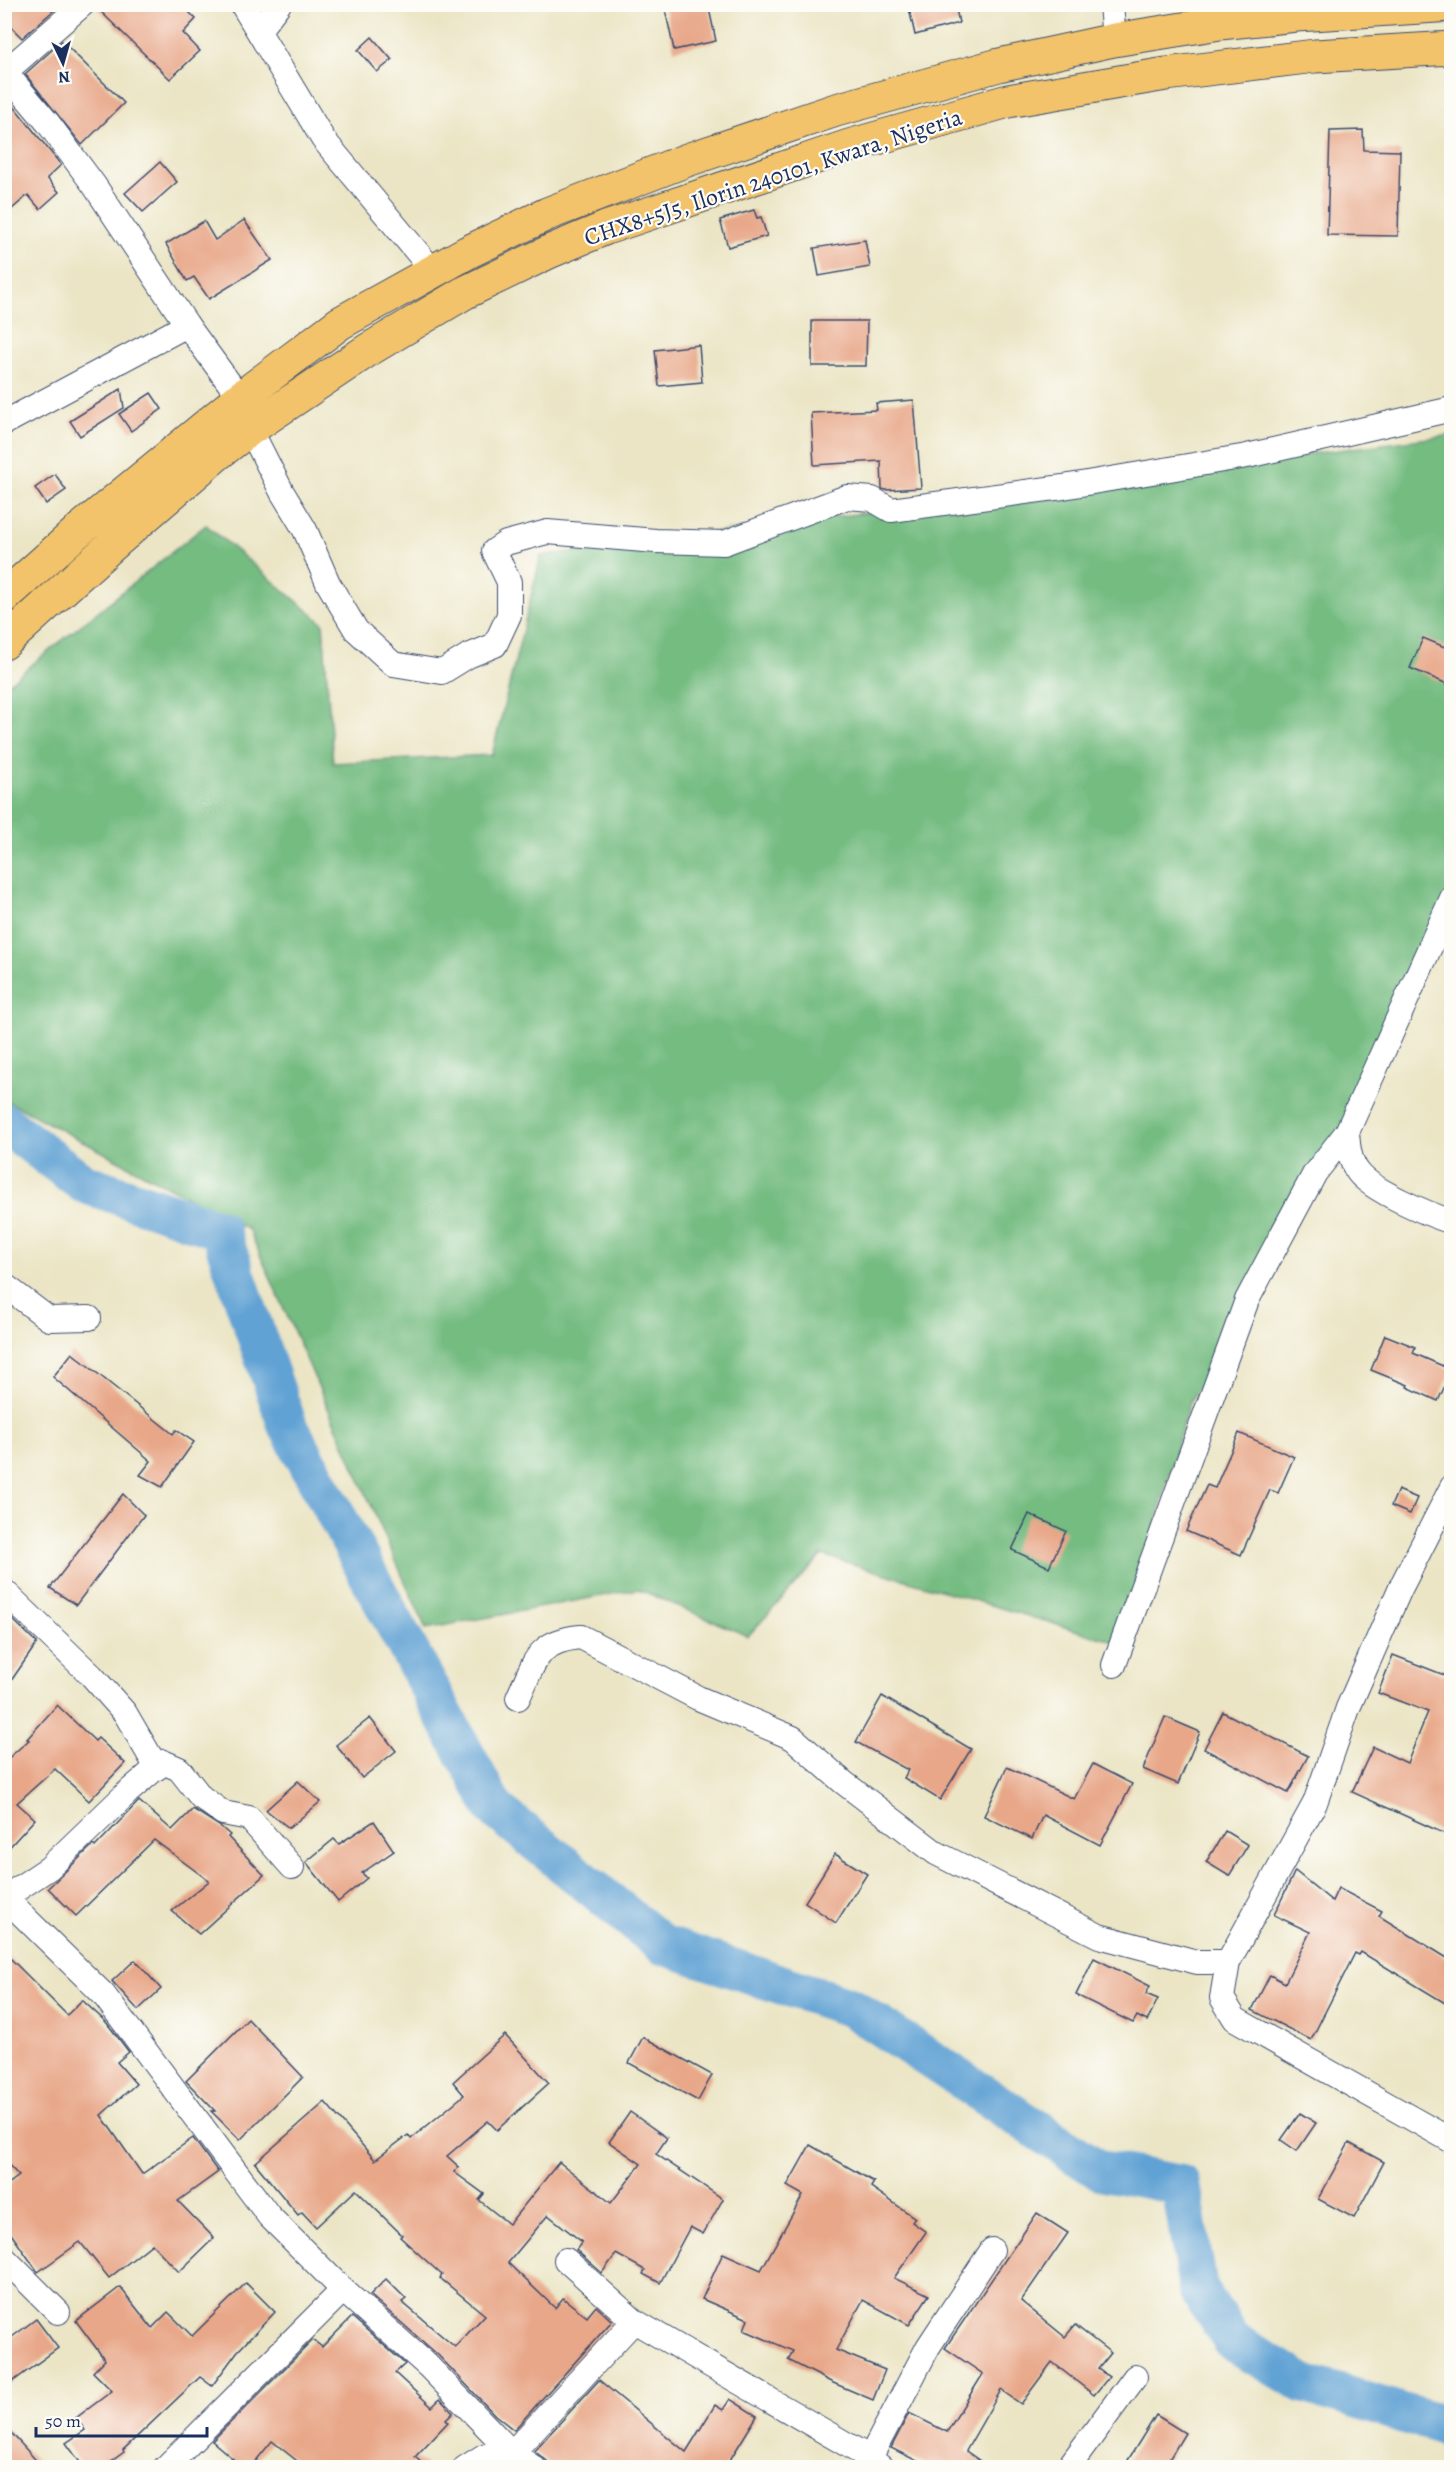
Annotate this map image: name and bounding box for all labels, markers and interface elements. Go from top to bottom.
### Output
north arrow [33,33,93,93]
text: N [57,65,71,88]
street label: CHX8+5J5, Ilorin 240101, Kwara, Nigeria [580,100,967,253]
scale bar [36,2400,207,2438]
text: 50 m [45,2409,81,2433]

